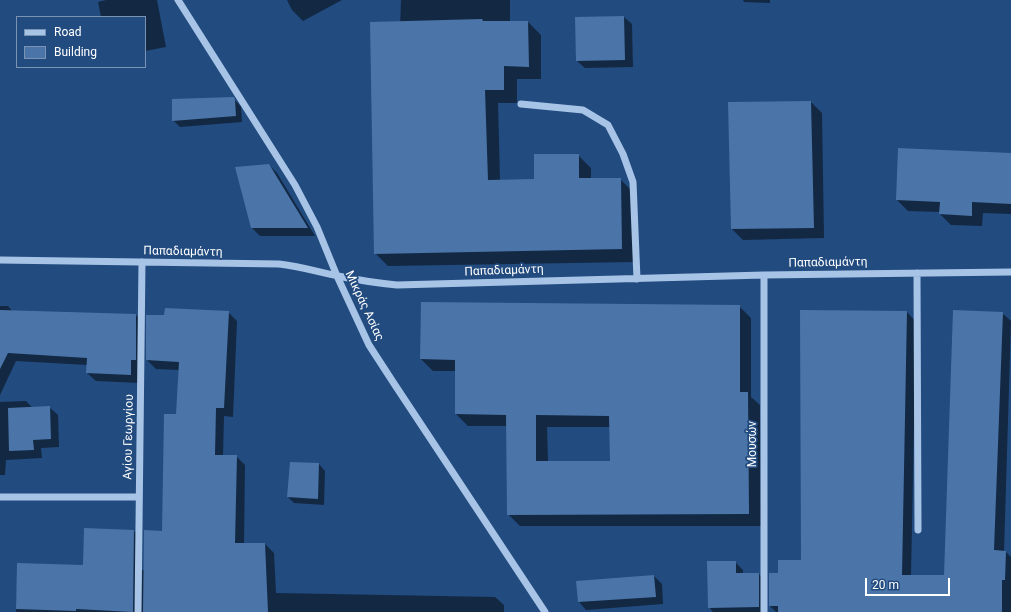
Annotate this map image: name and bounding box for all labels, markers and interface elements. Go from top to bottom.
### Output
legend [16,16,146,68]
text: Road [54,25,82,39]
text: Building [54,45,97,59]
street label: Παπαδιαμάντη [143,244,223,260]
street label: Παπαδιαμάντη [788,255,868,271]
street label: Παπαδιαμάντη [464,262,544,280]
street label: Μικράς Ασίας [341,269,387,343]
street label: Αγίου Γεωργίου [121,394,137,480]
street label: Μουσών [746,421,760,467]
scale bar [867,570,952,596]
text: 20 m [872,578,899,592]

